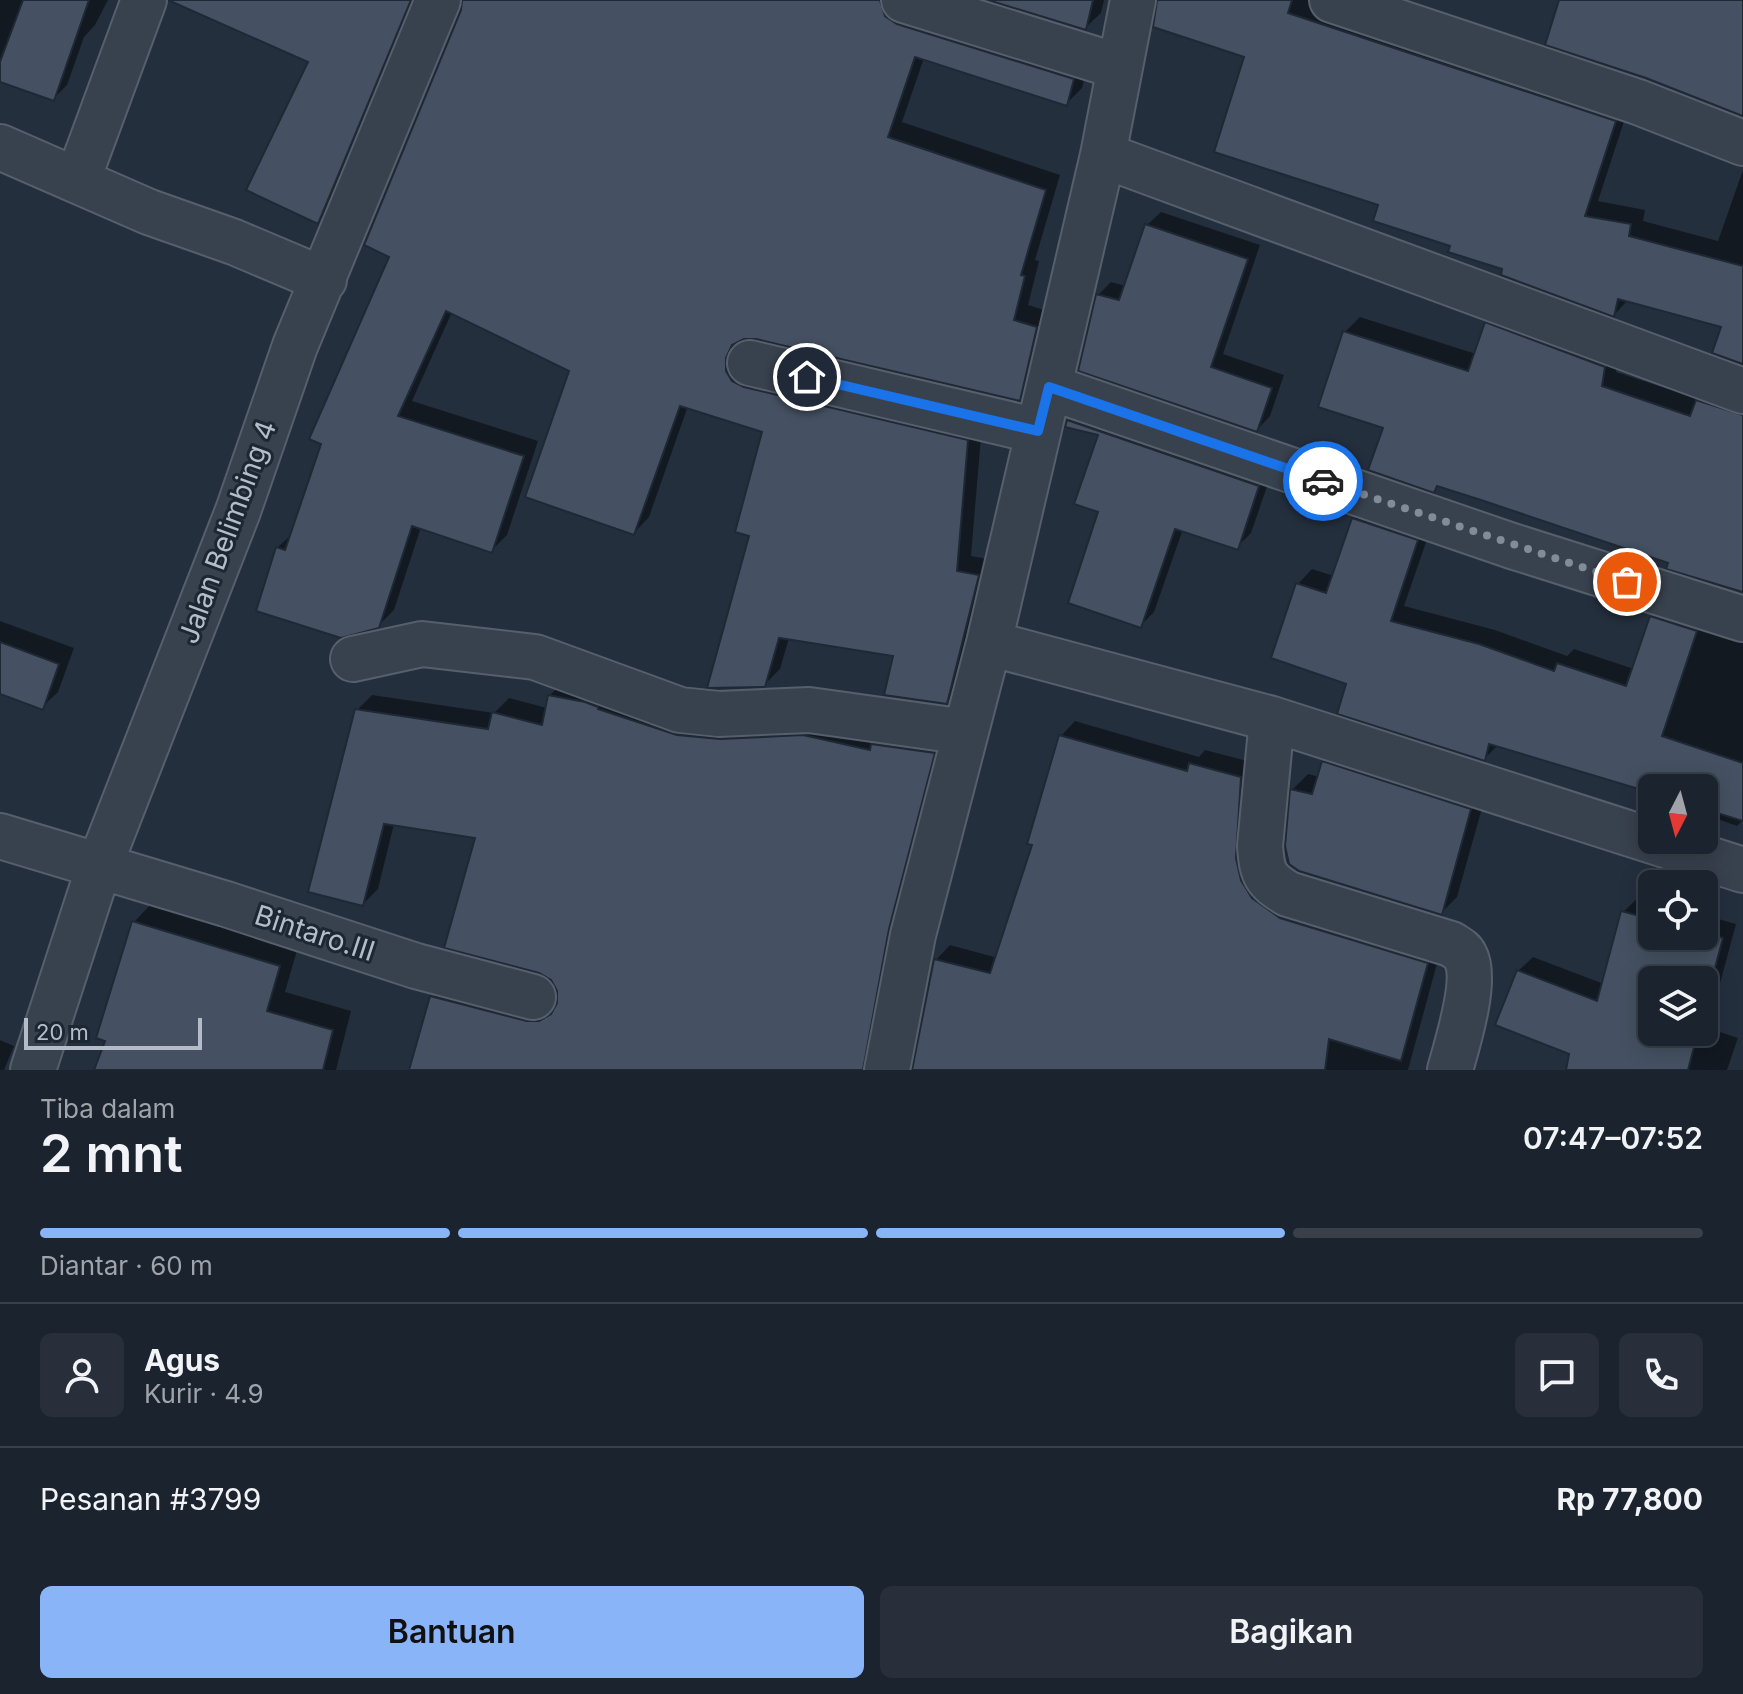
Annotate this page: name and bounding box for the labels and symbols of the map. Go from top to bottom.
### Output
pin [773,343,841,411]
street label: Jalan Belimbing 4 [171,416,283,648]
courier [1283,441,1363,521]
pin [1593,548,1661,616]
north arrow [1638,774,1718,854]
street label: Bintaro.III [251,898,379,968]
scale bar [24,1014,202,1050]

